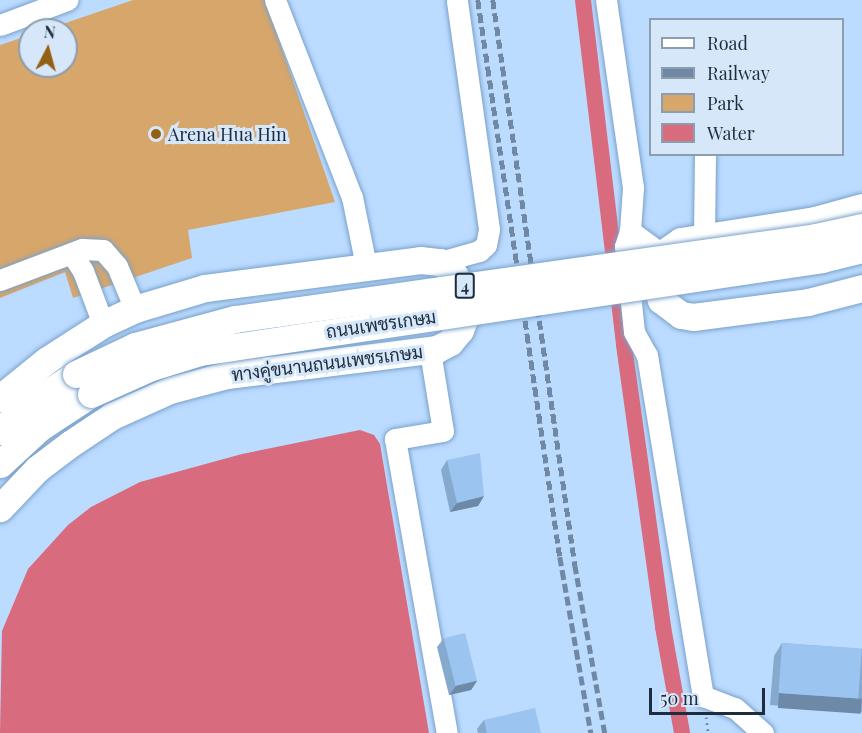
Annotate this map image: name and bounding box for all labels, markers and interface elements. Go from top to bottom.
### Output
north arrow [18,18,78,78]
legend [649,18,844,156]
text: N [43,21,57,43]
text: Road [707,31,748,55]
text: Railway [707,61,770,85]
text: Park [707,91,744,115]
text: Water [707,121,755,145]
place label: Arena Hua Hin [168,123,287,145]
marker: Arena Hua Hin [149,127,163,141]
road number: 4 [454,273,476,299]
street label: ถนนเพชรเกษม [325,306,437,342]
street label: ทางคู่ขนานถนนเพชรเกษม [230,341,424,385]
scale bar [652,676,768,714]
text: 50 m [660,686,699,710]

